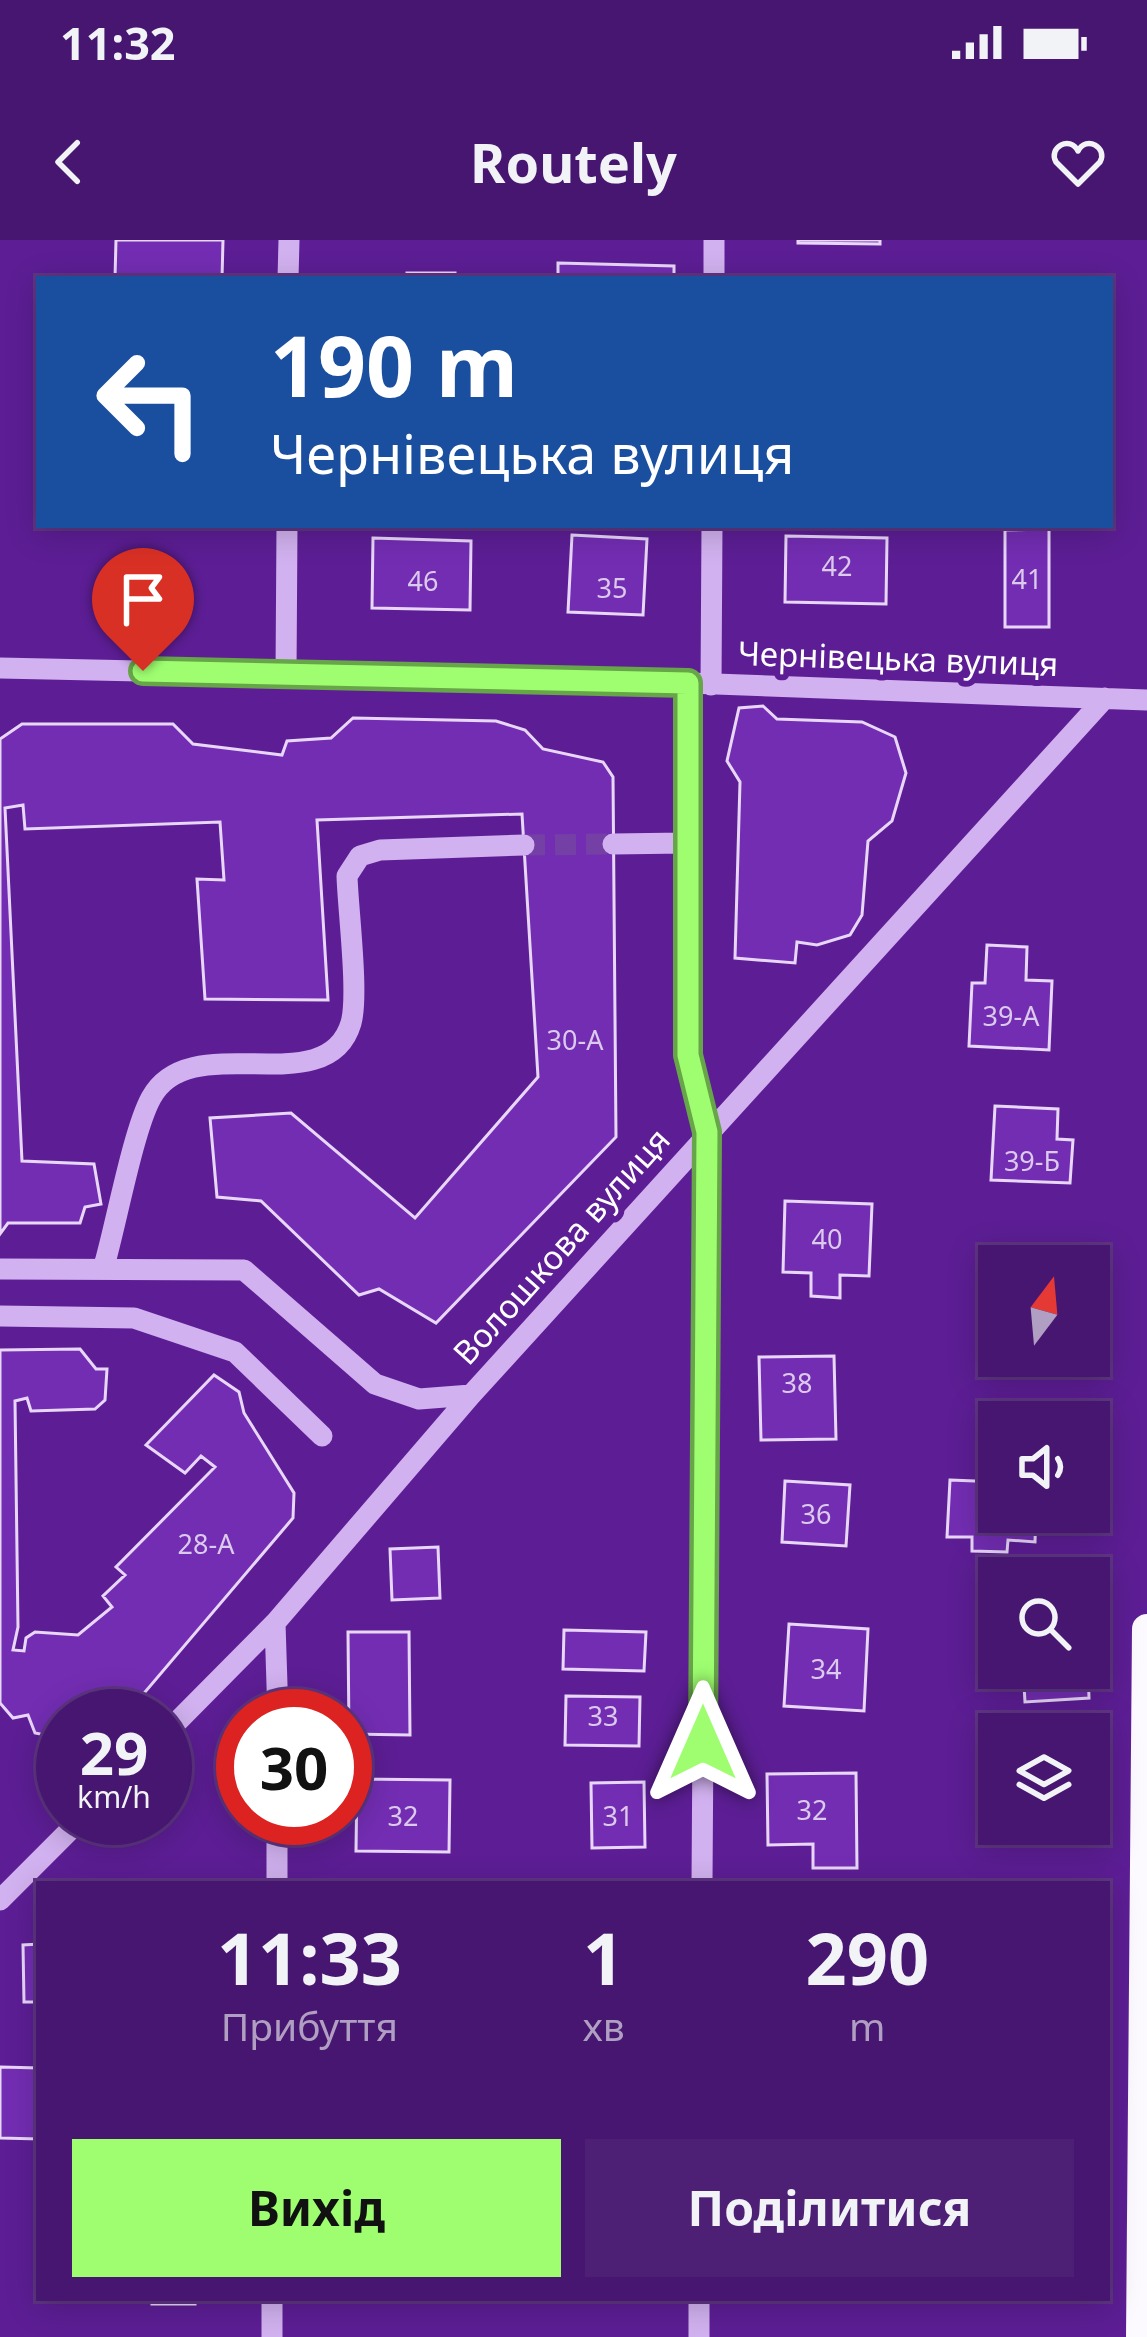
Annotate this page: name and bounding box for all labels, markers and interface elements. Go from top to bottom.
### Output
text: 11:32 [60,12,176,73]
text: Routely [470,125,677,199]
icon: back [36,129,102,195]
icon: heart [1045,129,1111,195]
text: 190 m [270,307,518,422]
icon: left [72,324,228,480]
text: Чернівецька вулиця [270,416,795,490]
house number: 42 [822,547,852,584]
pin [92,548,194,671]
house number: 41 [1012,560,1042,597]
house number: 46 [408,562,438,599]
icon: arrive [110,566,176,632]
house number: 35 [597,569,627,606]
street label: Чернівецька вулиця [737,630,1059,686]
house number: 39-А [983,997,1040,1034]
house number: 30-А [547,1021,604,1058]
street label: Волошкова вулиця [443,1118,679,1374]
house number: 39-Б [1004,1142,1060,1179]
house number: 40 [812,1220,842,1257]
north arrow [978,1245,1110,1377]
map controls [978,1245,1110,1845]
house number: 38 [782,1364,812,1401]
button: sound [978,1401,1110,1533]
house number: 36 [801,1495,831,1532]
house number: 28-А [178,1525,235,1562]
button: search [978,1557,1110,1689]
house number: 34 [811,1650,841,1687]
position arrow [640,1680,766,1806]
speed limit sign: 30 [216,1689,372,1845]
house number: 33 [588,1697,618,1734]
text: 29 [80,1711,148,1793]
button: layers [978,1713,1110,1845]
text: km/h [77,1776,151,1817]
house number: 32 [797,1791,827,1828]
house number: 32 [388,1797,418,1834]
house number: 31 [603,1797,633,1834]
text: 11:33 [217,1908,402,2006]
text: 1 [583,1908,624,2006]
text: 290 [806,1908,929,2006]
text: Прибуття [221,1999,398,2052]
text: хв [583,1999,625,2052]
text: m [849,1999,886,2052]
button: Вихід [72,2139,561,2277]
button: Поділитися [585,2139,1074,2277]

